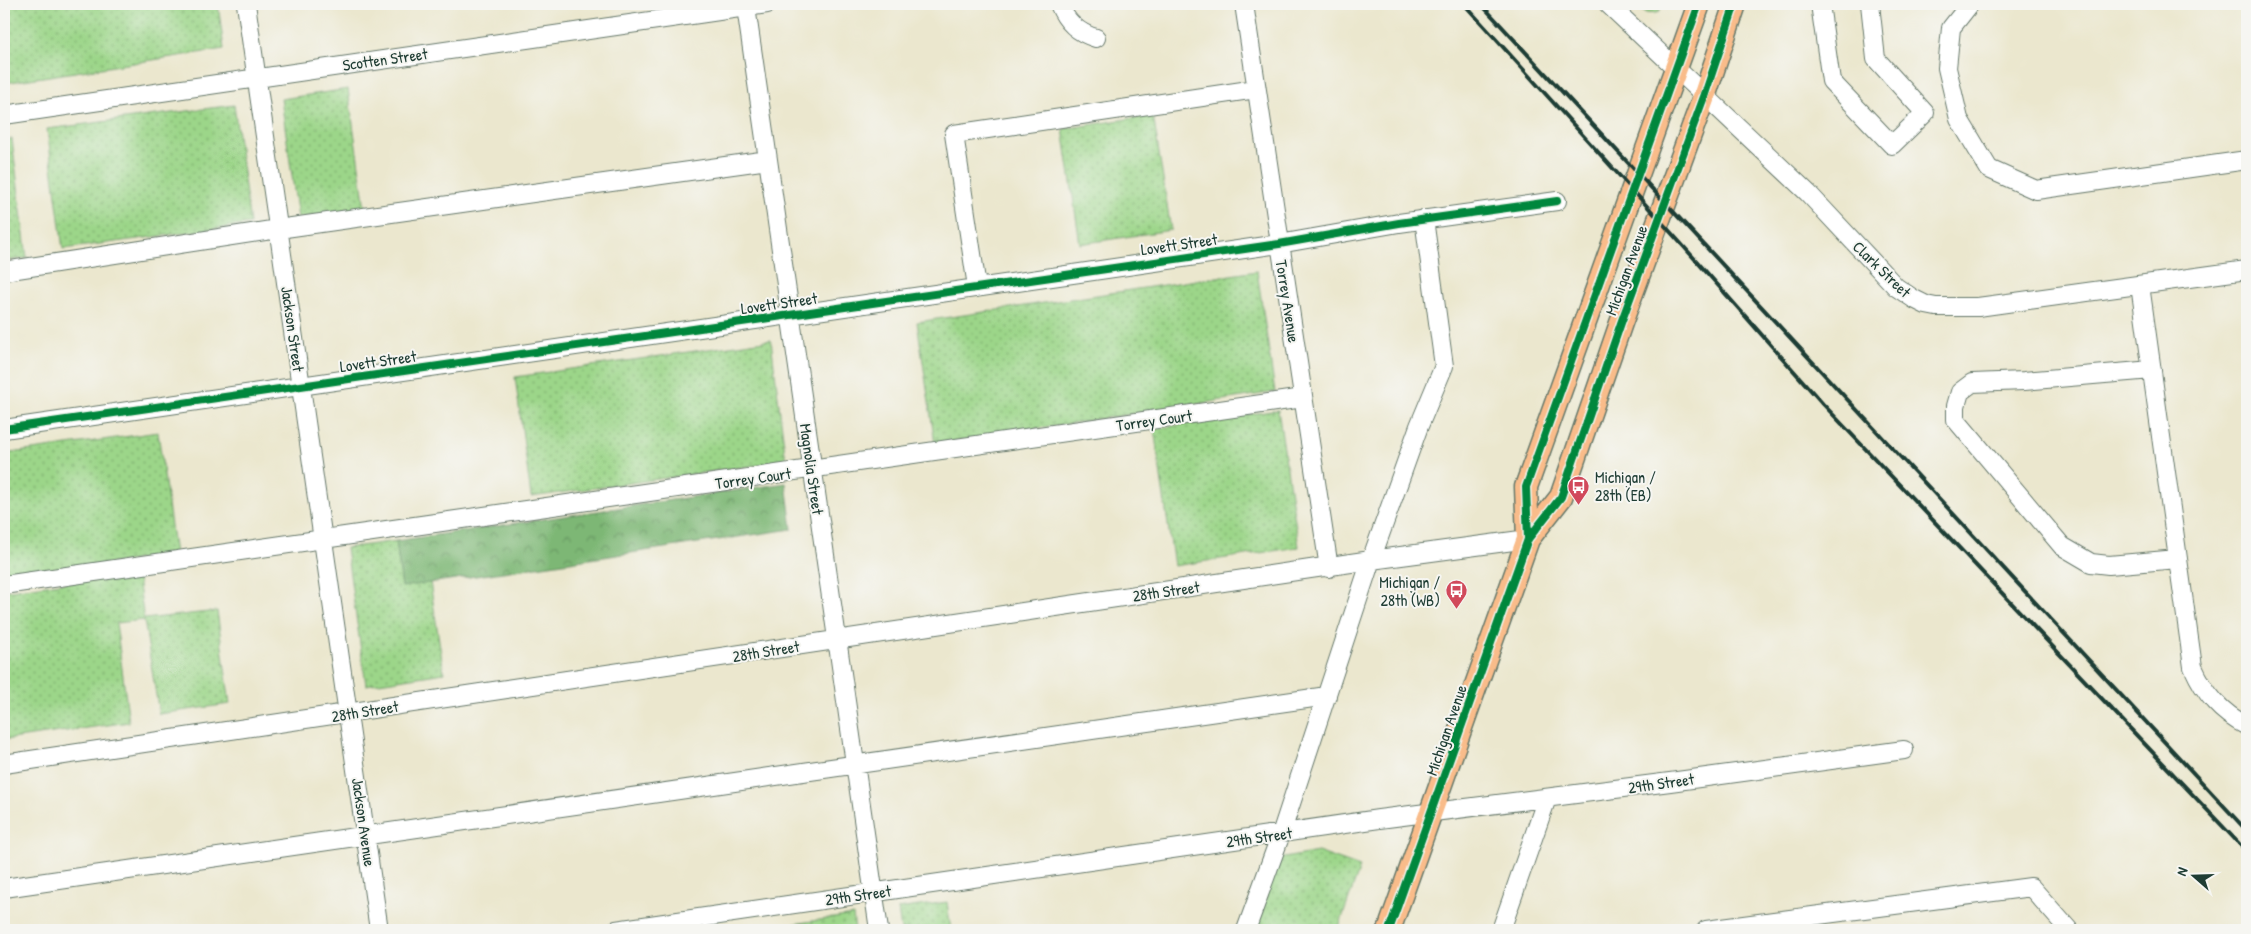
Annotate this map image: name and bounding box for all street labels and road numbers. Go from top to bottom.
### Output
street label: Scotten Street [341,42,429,76]
street label: Michigan Avenue [1600,221,1653,318]
street label: Lovett Street [1139,228,1219,260]
street label: Clark Street [1848,236,1916,303]
street label: Torrey Avenue [1271,258,1306,345]
street label: Jackson Street [276,285,310,374]
street label: Lovett Street [739,287,819,319]
street label: Lovett Street [338,345,418,377]
street label: Torrey Court [1115,404,1194,436]
street label: Magnolia Street [795,422,829,516]
street label: Torrey Court [714,462,793,494]
street label: 28th Street [1131,575,1201,607]
street label: 28th Street [731,635,802,667]
street label: Michigan Avenue [1420,681,1472,778]
street label: 28th Street [330,695,401,727]
street label: 29th Street [1627,767,1696,799]
street label: Jackson Avenue [347,776,381,868]
street label: 29th Street [1225,821,1294,853]
street label: 29th Street [824,879,893,911]

